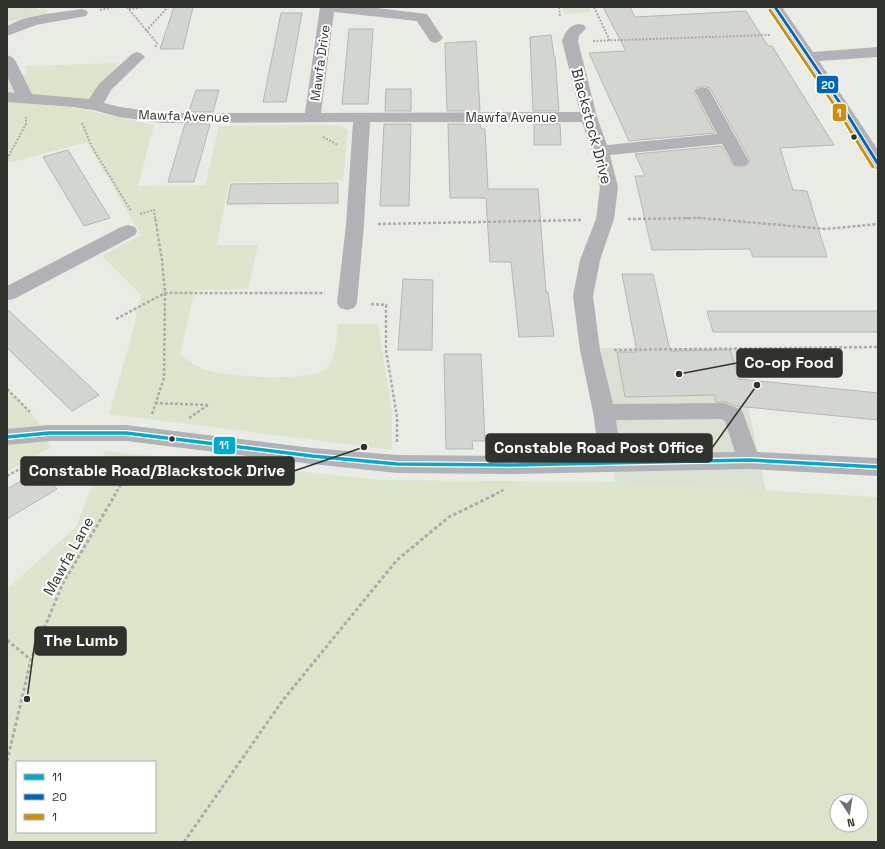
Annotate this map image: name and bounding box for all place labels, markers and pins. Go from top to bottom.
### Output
unlabelled marker [849,132,859,142]
callout: Co-op Food [737,349,842,377]
unlabelled marker [167,434,177,444]
callout: Constable Road Post Office [486,434,712,462]
callout: Constable Road/Blackstock Drive [21,457,294,485]
callout: The Lumb [35,627,126,655]

